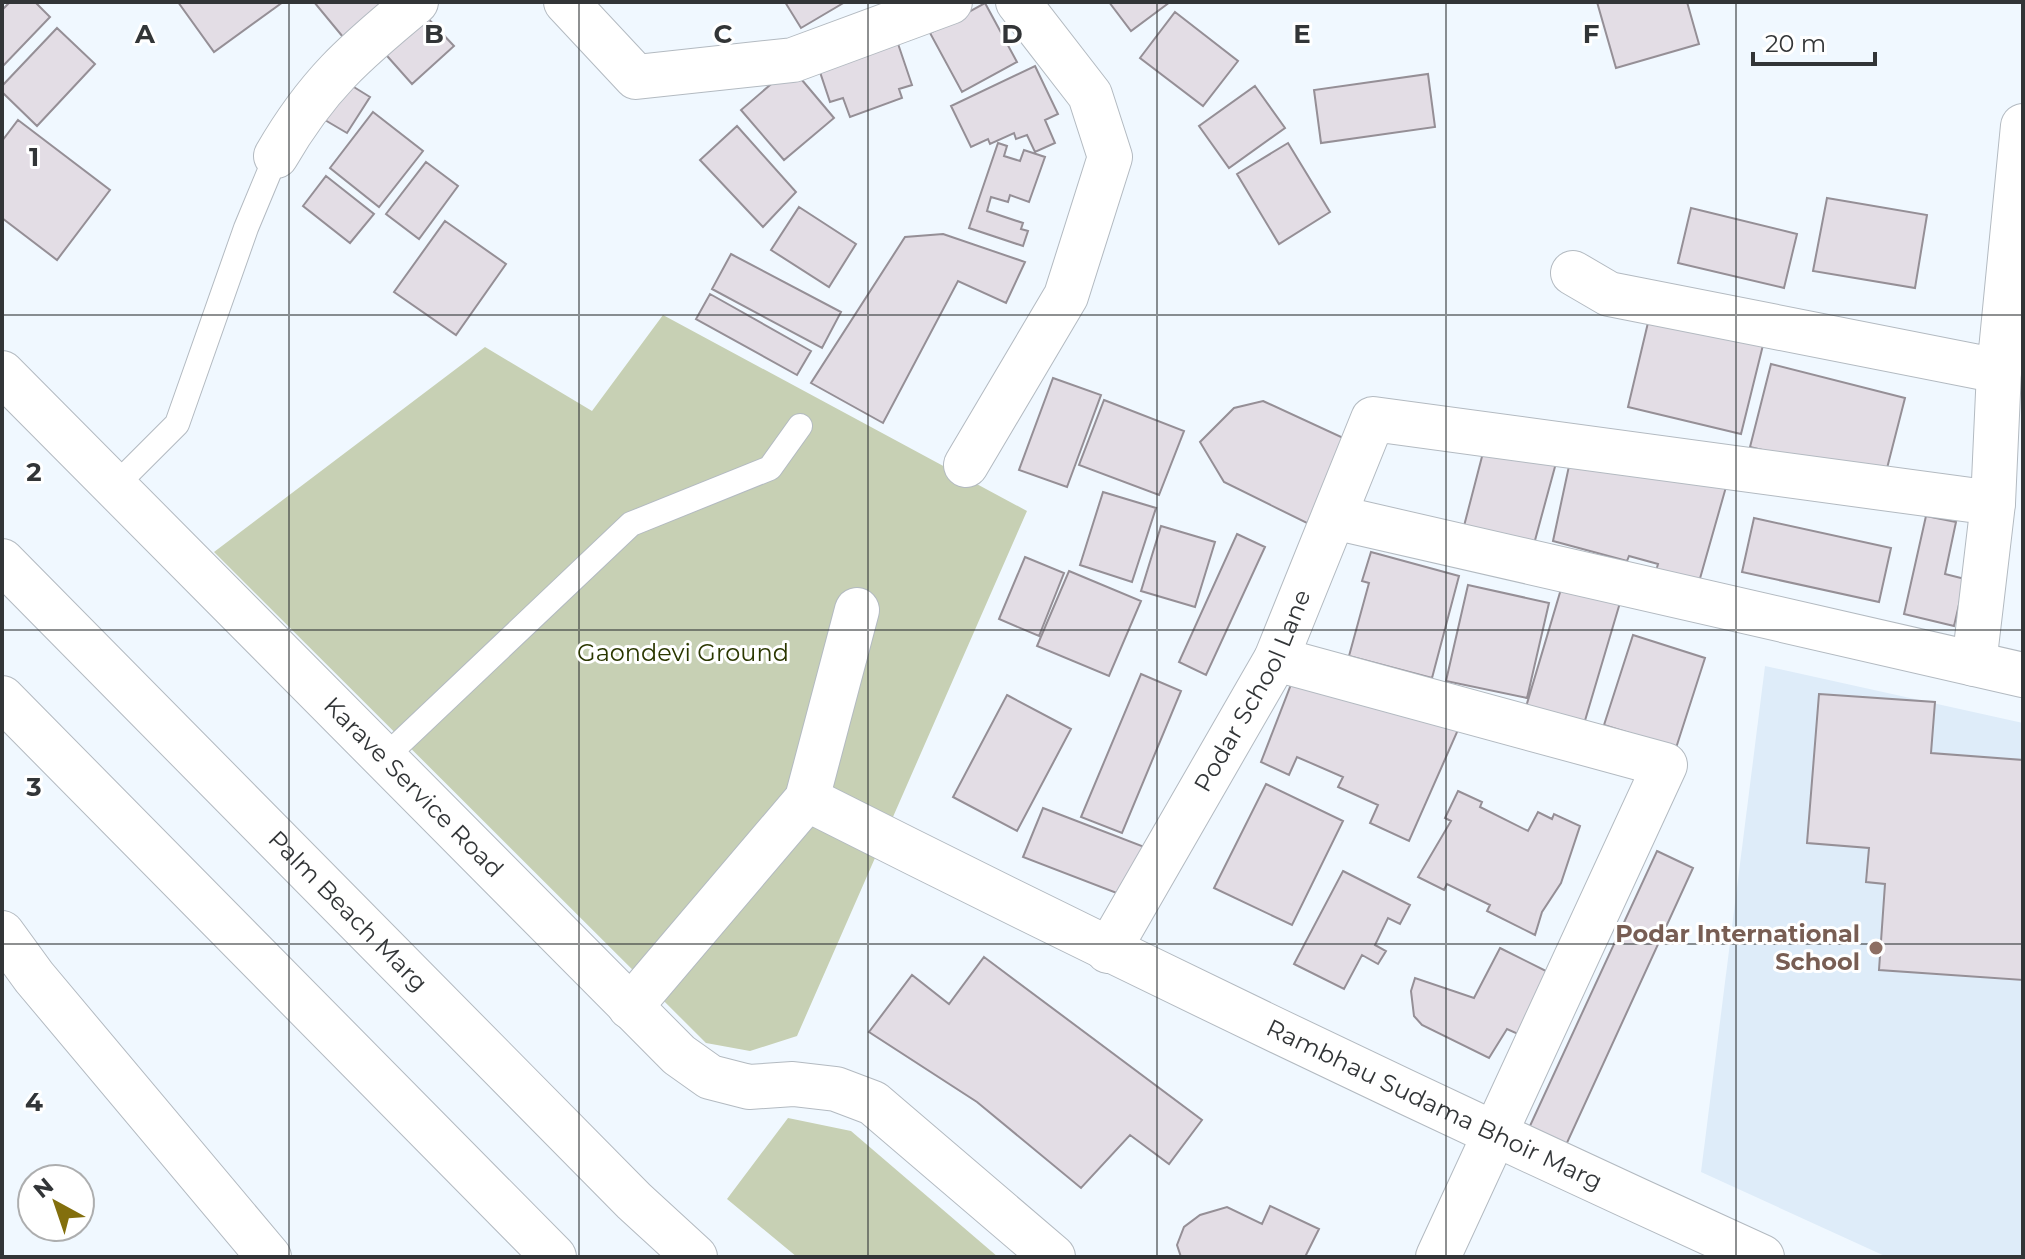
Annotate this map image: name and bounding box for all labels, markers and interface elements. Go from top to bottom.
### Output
scale bar [1753,16,1875,66]
text: A [134,18,156,50]
text: B [424,18,444,50]
text: C [714,18,733,50]
text: D [1001,18,1023,50]
text: E [1293,18,1311,50]
text: F [1583,18,1599,50]
text: 20 m [1765,29,1826,58]
text: 1 [29,141,39,173]
text: 2 [26,456,42,488]
street label: Podar School Lane [1188,585,1316,797]
park label: Gaondevi Ground [577,638,789,667]
street label: Karave Service Road [318,691,510,883]
text: 3 [25,771,42,803]
street label: Palm Beach Marg [262,824,434,997]
place label: Podar International School [1615,919,1860,976]
marker: Podar International School [1867,939,1885,957]
street label: Rambhau Sudama Bhoir Marg [1262,1013,1607,1196]
text: 4 [25,1086,43,1118]
north arrow [16,1163,96,1243]
text: N [28,1172,59,1204]

